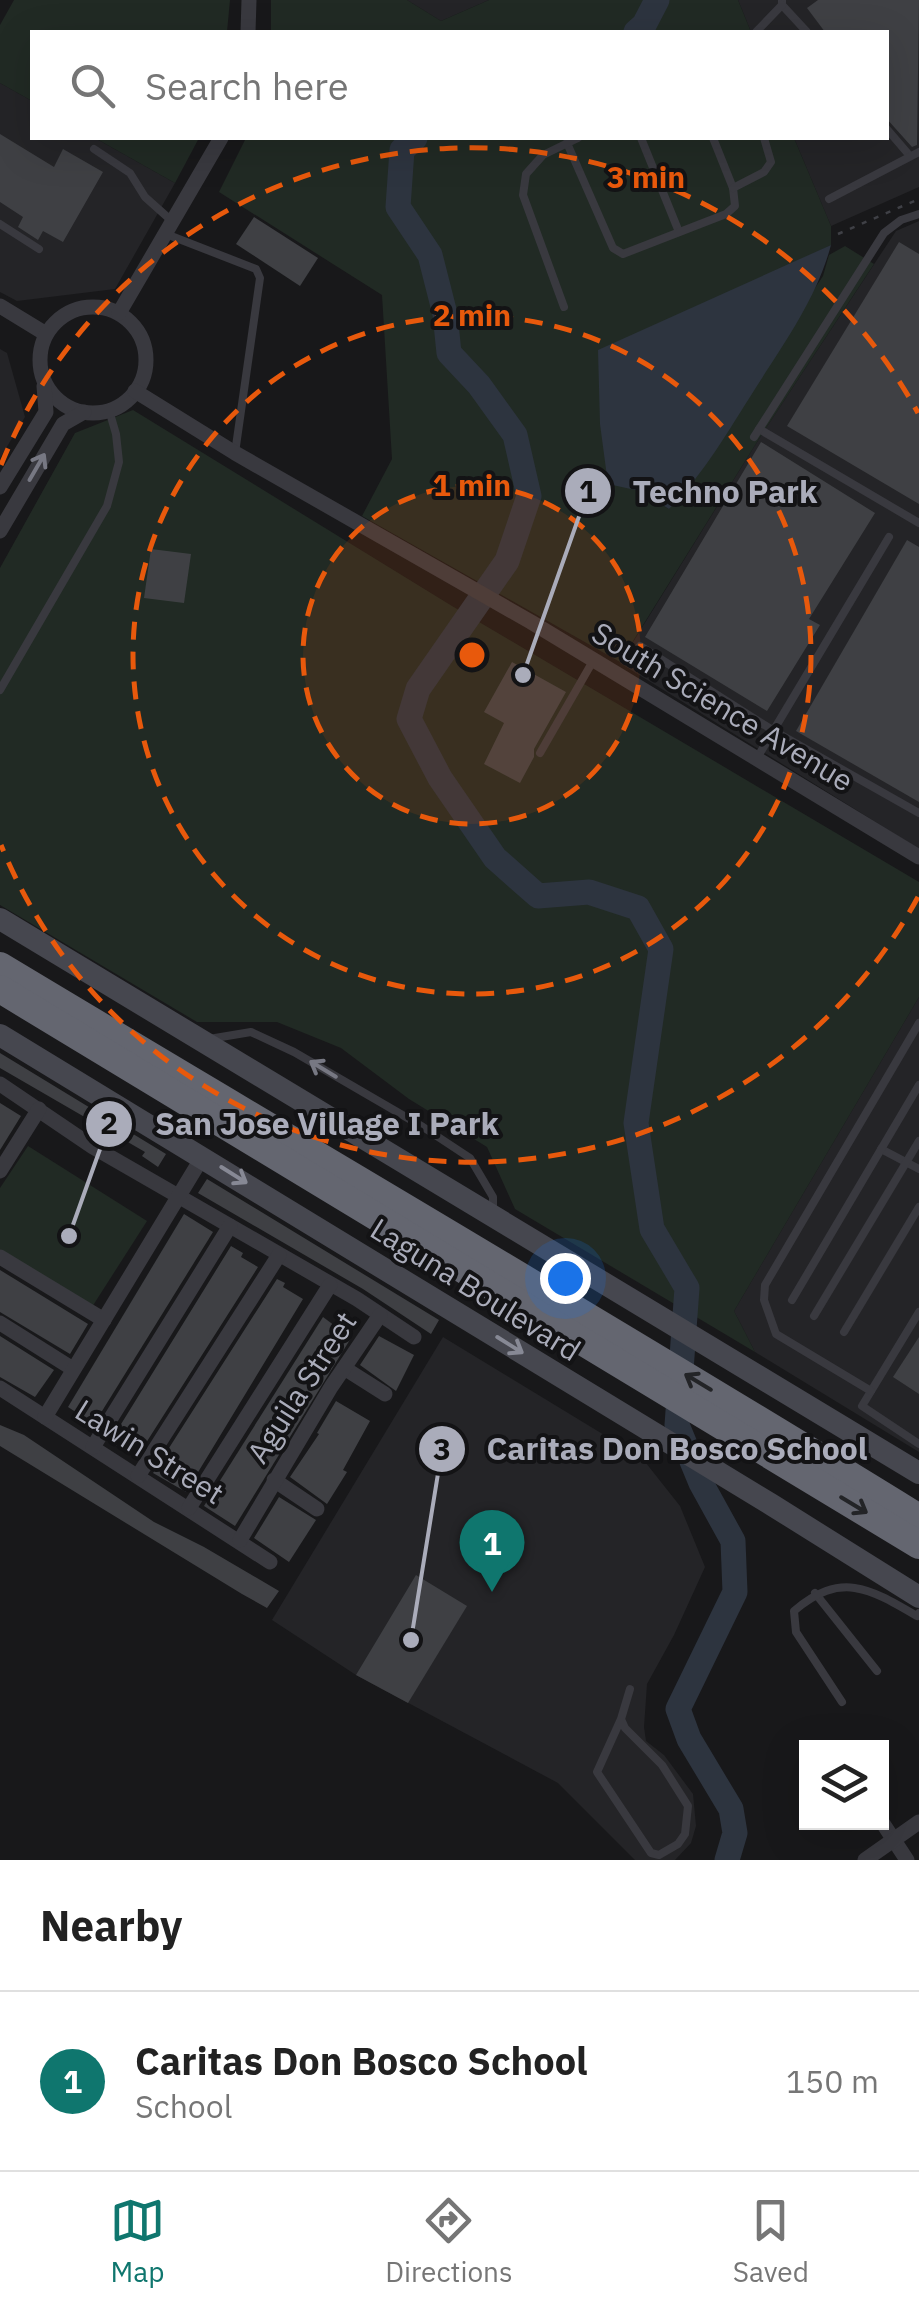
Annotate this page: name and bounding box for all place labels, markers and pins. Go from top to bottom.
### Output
callout: Techno Park [563,460,838,522]
centre of rings [454,637,490,673]
callout: San Jose Village I Park [84,1093,519,1155]
callout: Caritas Don Bosco School [417,1418,888,1480]
pin: 1 [460,1510,524,1592]

